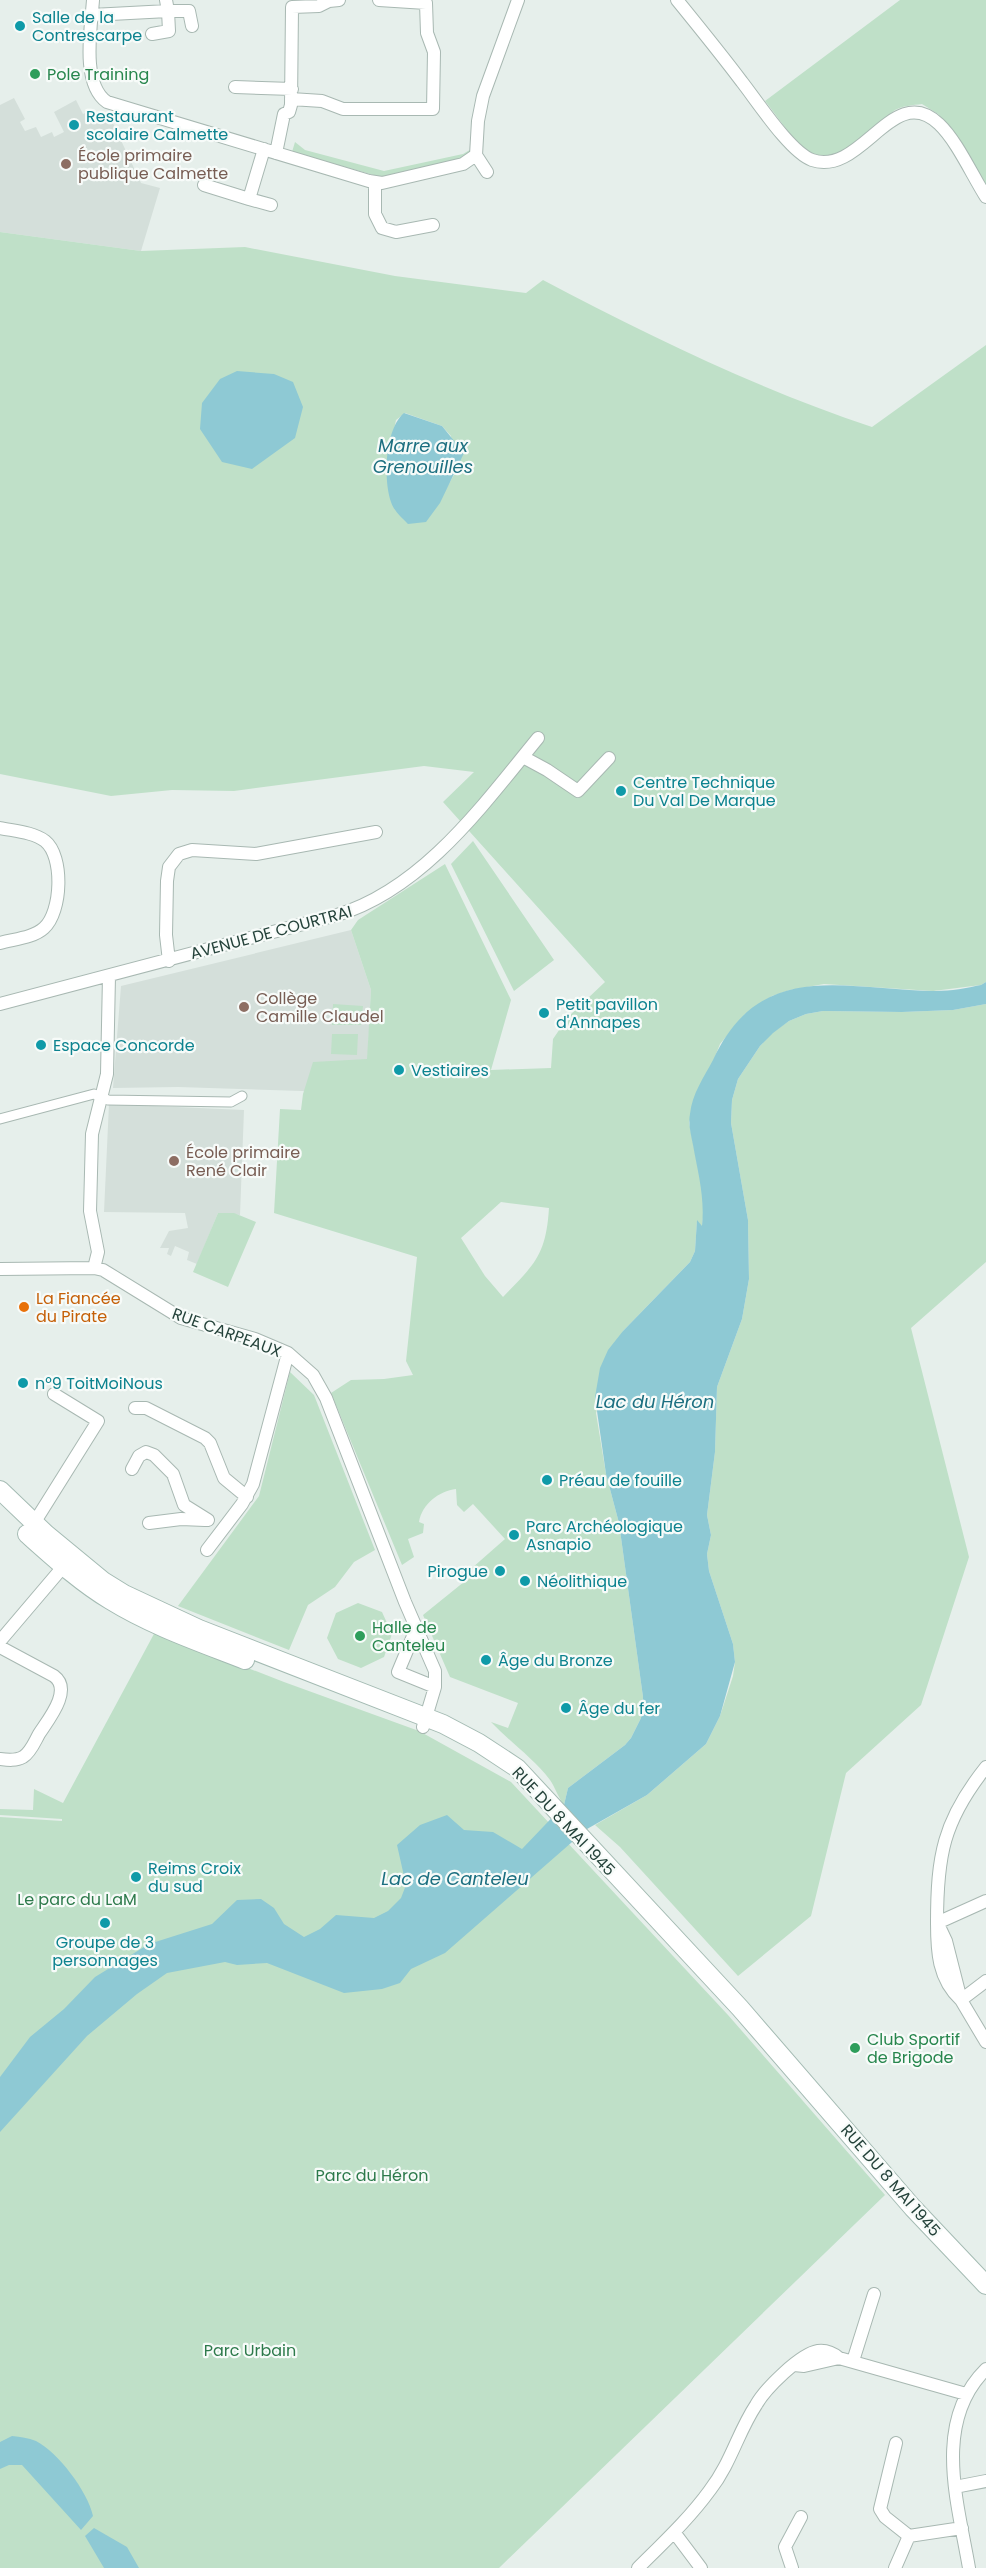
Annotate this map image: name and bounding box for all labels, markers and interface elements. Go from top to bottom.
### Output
place label: Salle de la Contrescarpe [32,6,142,47]
marker: Salle de la Contrescarpe [13,19,27,33]
place label: Pole Training [47,63,149,86]
marker: Pole Training [28,67,42,81]
place label: Restaurant scolaire Calmette [86,105,228,146]
marker: Restaurant scolaire Calmette [67,118,81,132]
place label: École primaire publique Calmette [78,144,228,185]
marker: École primaire publique Calmette [59,157,73,171]
water label: Marre aux Grenouilles [373,433,473,479]
place label: Centre Technique Du Val De Marque [633,771,776,812]
marker: Centre Technique Du Val De Marque [614,784,628,798]
street label: AVENUE DE COURTRAI [188,900,355,965]
place label: Collège Camille Claudel [256,987,384,1028]
place label: Petit pavillon d'Annapes [556,993,658,1034]
marker: Collège Camille Claudel [237,1000,251,1014]
marker: Petit pavillon d'Annapes [537,1006,551,1020]
place label: Espace Concorde [53,1034,195,1057]
marker: Espace Concorde [34,1038,48,1052]
place label: Vestiaires [411,1059,489,1082]
marker: Vestiaires [392,1063,406,1077]
place label: École primaire René Clair [186,1141,300,1182]
marker: École primaire René Clair [167,1154,181,1168]
place label: La Fiancée du Pirate [36,1287,121,1328]
marker: La Fiancée du Pirate [17,1300,31,1314]
street label: RUE CARPEAUX [169,1302,285,1363]
place label: n°9 ToitMoiNous [35,1372,163,1395]
marker: n°9 ToitMoiNous [16,1376,30,1390]
water label: Lac du Héron [596,1389,714,1414]
place label: Préau de fouille [559,1469,682,1492]
marker: Préau de fouille [540,1473,554,1487]
place label: Parc Archéologique Asnapio [526,1515,683,1556]
marker: Parc Archéologique Asnapio [507,1528,521,1542]
place label: Pirogue [428,1560,488,1583]
marker: Pirogue [493,1564,507,1578]
place label: Néolithique [537,1570,627,1593]
marker: Néolithique [518,1574,532,1588]
place label: Halle de Canteleu [372,1616,445,1657]
marker: Halle de Canteleu [353,1629,367,1643]
place label: Âge du Bronze [498,1649,613,1672]
marker: Âge du Bronze [479,1653,493,1667]
place label: Âge du fer [578,1697,660,1720]
marker: Âge du fer [559,1701,573,1715]
street label: RUE DU 8 MAI 1945 [507,1762,620,1881]
place label: Reims Croix du sud [148,1857,241,1898]
water label: Lac de Canteleu [381,1866,529,1891]
marker: Reims Croix du sud [129,1870,143,1884]
park label: Le parc du LaM [17,1888,137,1911]
marker: Groupe de 3 personnages [98,1916,112,1930]
place label: Groupe de 3 personnages [52,1931,158,1972]
place label: Club Sportif de Brigode [867,2028,960,2069]
marker: Club Sportif de Brigode [848,2041,862,2055]
street label: RUE DU 8 MAI 1945 [835,2119,946,2241]
park label: Parc du Héron [316,2164,428,2187]
park label: Parc Urbain [204,2339,296,2362]

